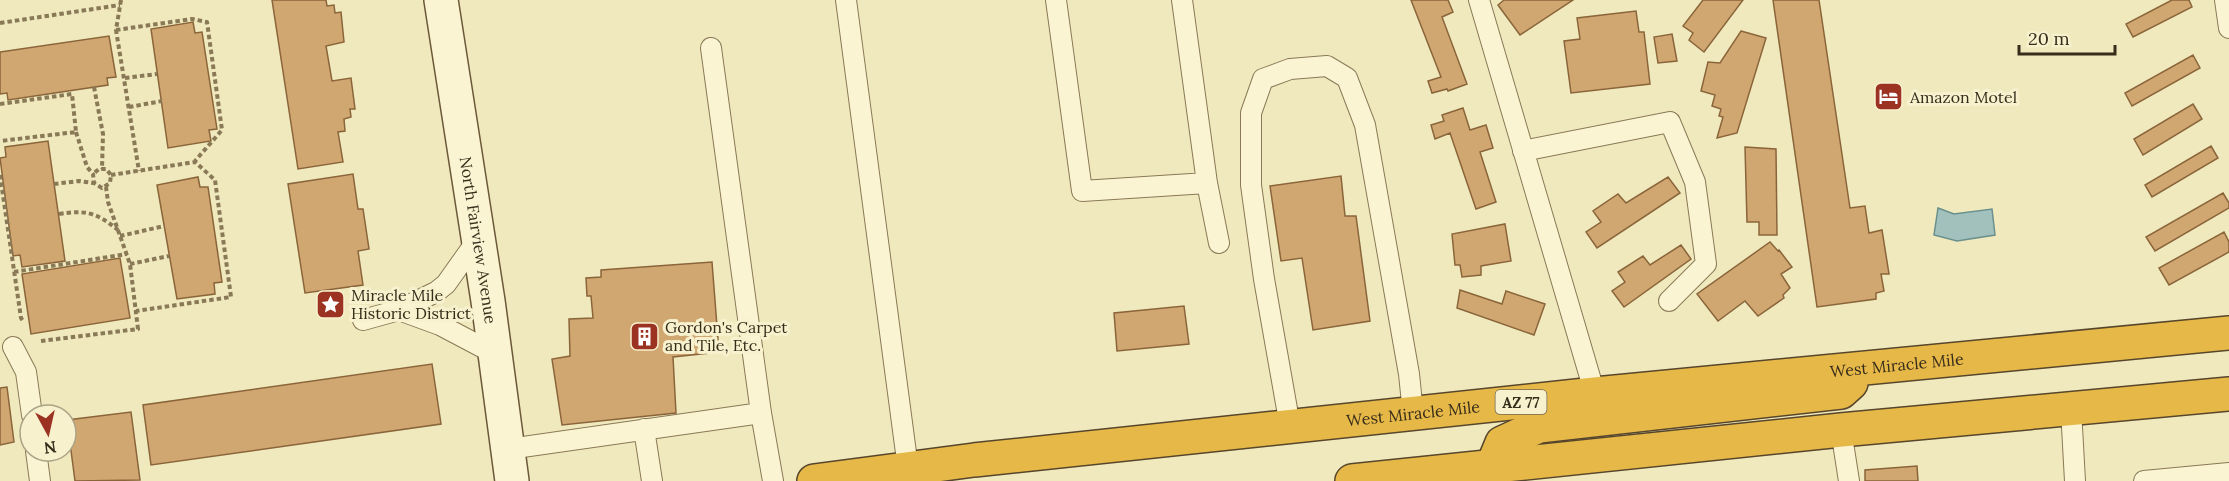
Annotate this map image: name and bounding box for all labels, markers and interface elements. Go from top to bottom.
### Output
scale bar [2019,18,2115,56]
text: 20 m [2028,27,2070,50]
hotel icon: Amazon Motel [1873,81,1905,113]
place label: Amazon Motel [1909,87,2017,107]
street label: North Fairview Avenue [456,155,501,325]
place label: Miracle Mile Historic District [351,285,472,323]
place icon: Miracle Mile Historic District [314,288,346,320]
place label: Gordon's Carpet and Tile, Etc. [665,317,788,355]
building icon: Gordon's Carpet and Tile, Etc. [628,320,660,352]
street label: West Miracle Mile [1829,349,1965,381]
road number: AZ 77 [1496,390,1546,414]
street label: West Miracle Mile [1345,396,1481,430]
north arrow [18,403,78,463]
text: N [43,437,58,459]

